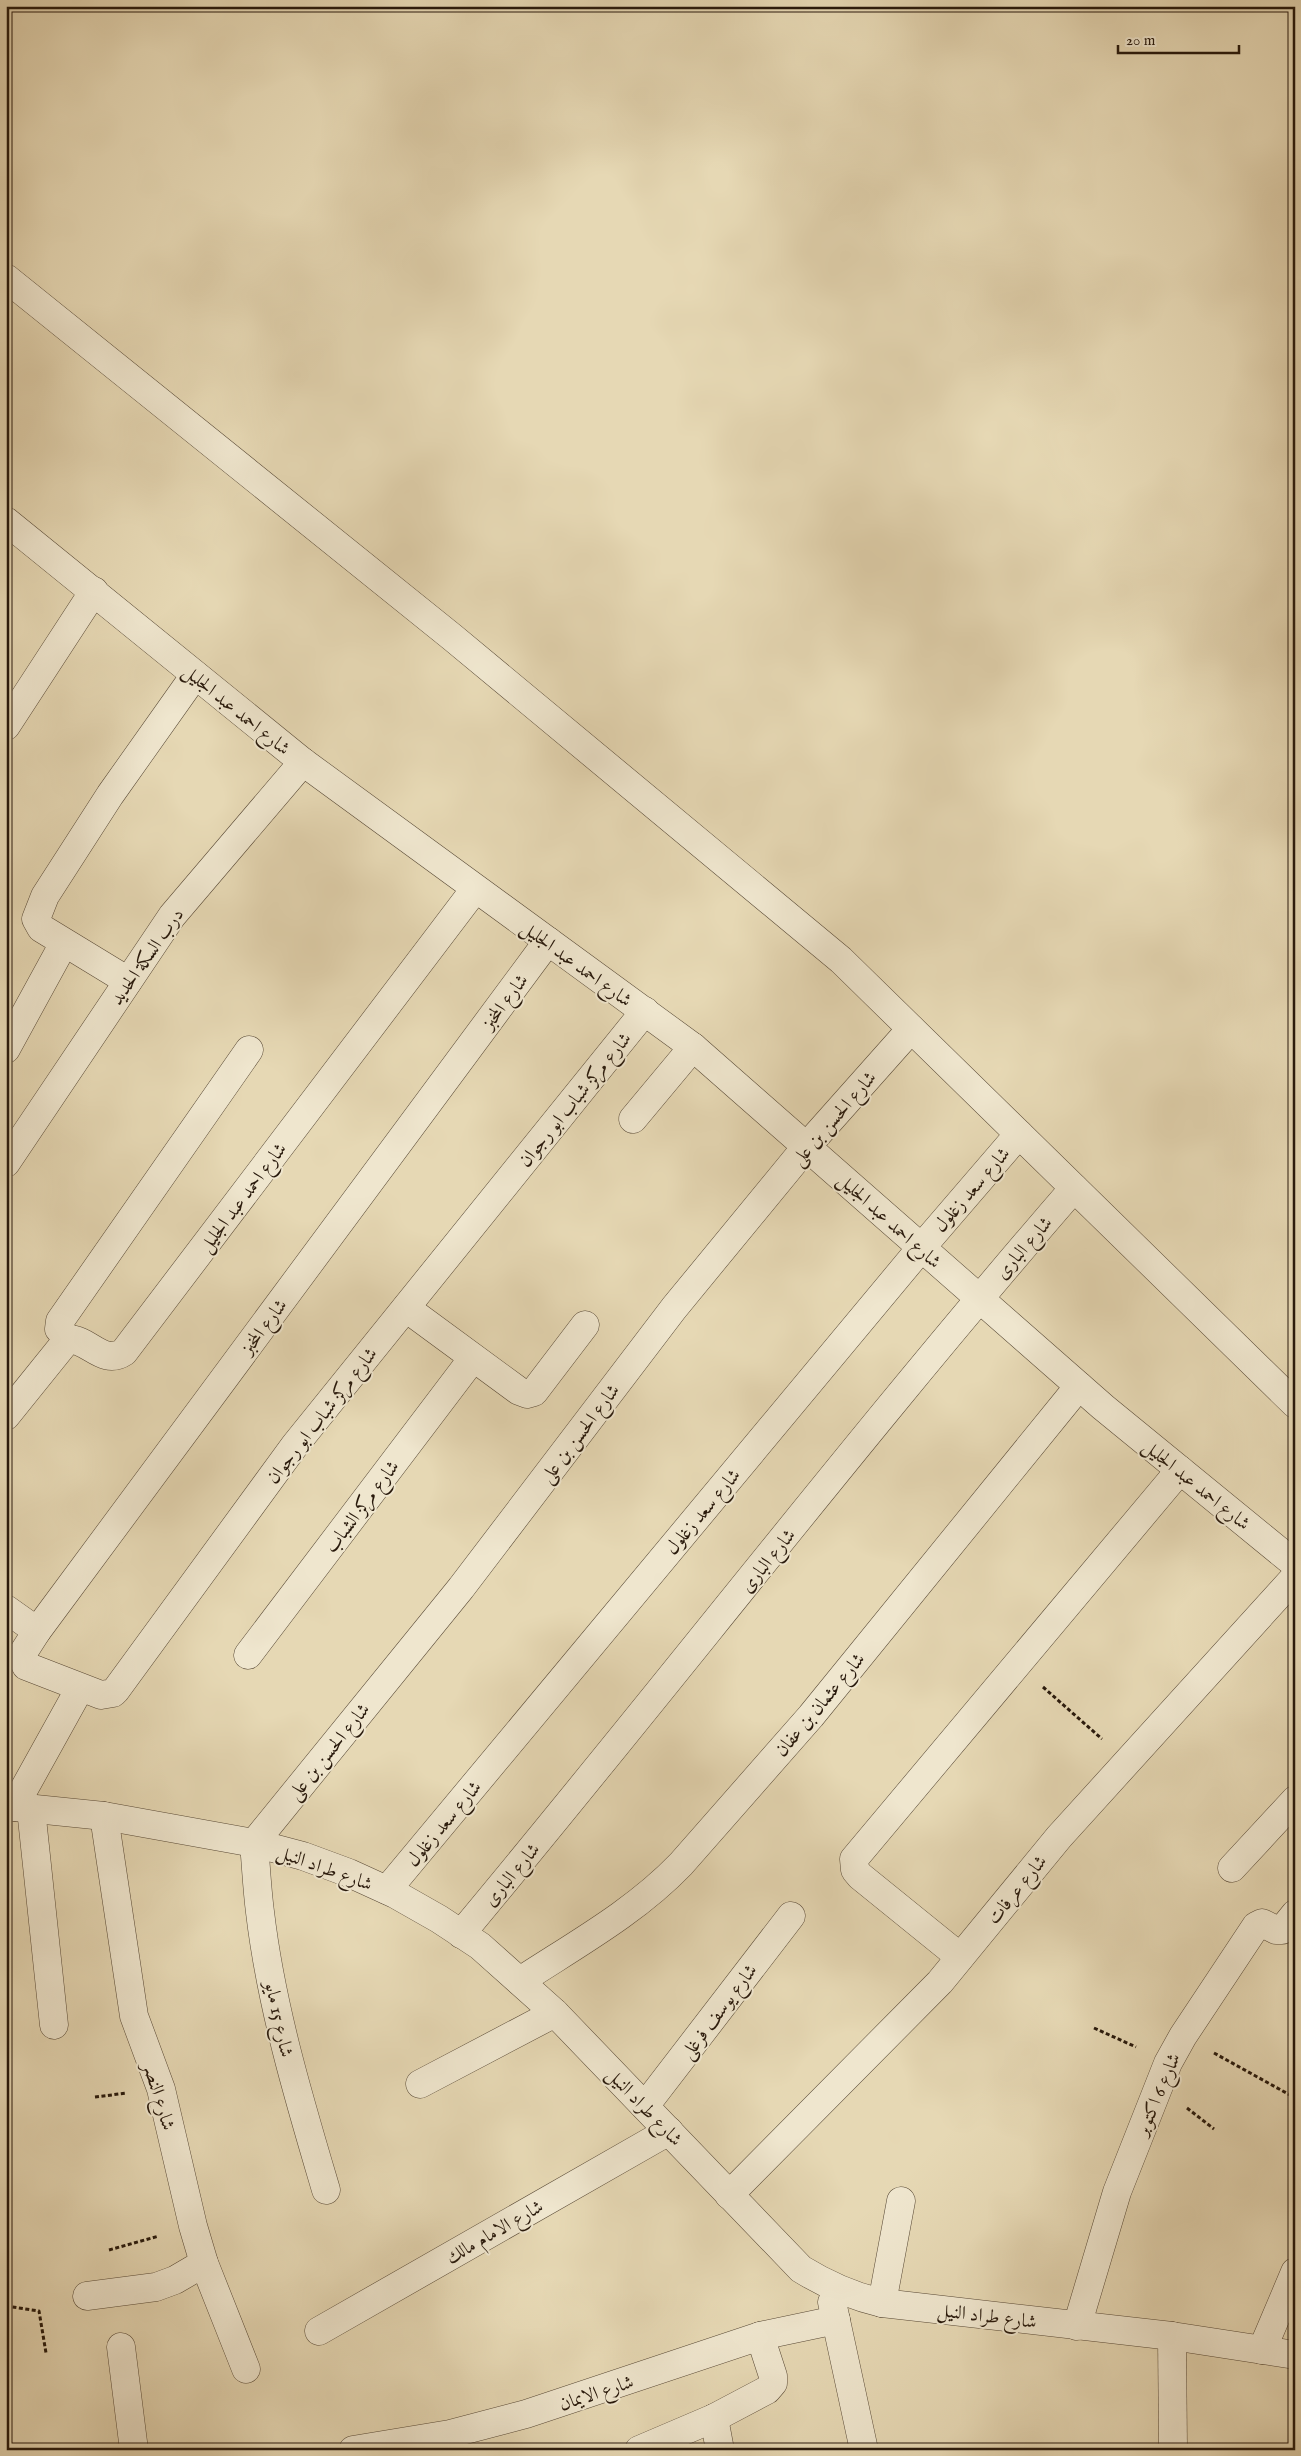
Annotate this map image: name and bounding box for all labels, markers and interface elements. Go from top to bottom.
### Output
scale bar [1118,22,1240,54]
text: 20 m [1126,31,1156,50]
street label: شارع احمد عبد الجليل [176,660,294,763]
street label: درب السكة الحديد [105,904,190,1010]
street label: شارع احمد عبد الجليل [514,916,636,1015]
street label: شارع المخبز [476,970,536,1038]
street label: شارع مركز شباب ابو رجوان [514,1028,639,1174]
street label: شارع الحسن بن على [787,1067,884,1173]
street label: شارع احمد عبد الجليل [194,1138,294,1259]
street label: شارع سعد زغلول [929,1143,1018,1239]
street label: شارع احمد عبد الجليل [830,1168,946,1276]
street label: شارع البارى [991,1212,1060,1286]
street label: شارع المخبز [235,1295,295,1363]
street label: شارع مركز شباب ابو رجوان [262,1343,385,1491]
street label: شارع الحسن بن على [535,1380,627,1490]
street label: شارع احمد عبد الجليل [1136,1435,1254,1538]
street label: شارع مركز الشباب [320,1456,407,1560]
street label: شارع سعد زغلول [660,1464,748,1562]
street label: شارع البارى [735,1524,803,1599]
street label: شارع عثمان بن عفان [770,1648,873,1764]
street label: شارع الحسن بن على [283,1699,378,1807]
street label: شارع سعد زغلول [401,1776,489,1874]
street label: شارع البارى [479,1839,548,1913]
street label: شارع طراد النيل [272,1840,376,1899]
street label: شارع عرفات [982,1851,1054,1931]
street label: شارع يوسف فرغلى [676,1960,765,2066]
street label: شارع 15 مايو [256,1977,298,2060]
street label: شارع 6 اكتوبر [1130,2050,1189,2142]
street label: شارع النصر [134,2058,180,2134]
street label: شارع طراد النيل [599,2063,687,2153]
street label: شارع الامام مالك [442,2195,550,2273]
street label: شارع طراد النيل [935,2299,1038,2337]
street label: شارع الايمان [556,2371,638,2419]

